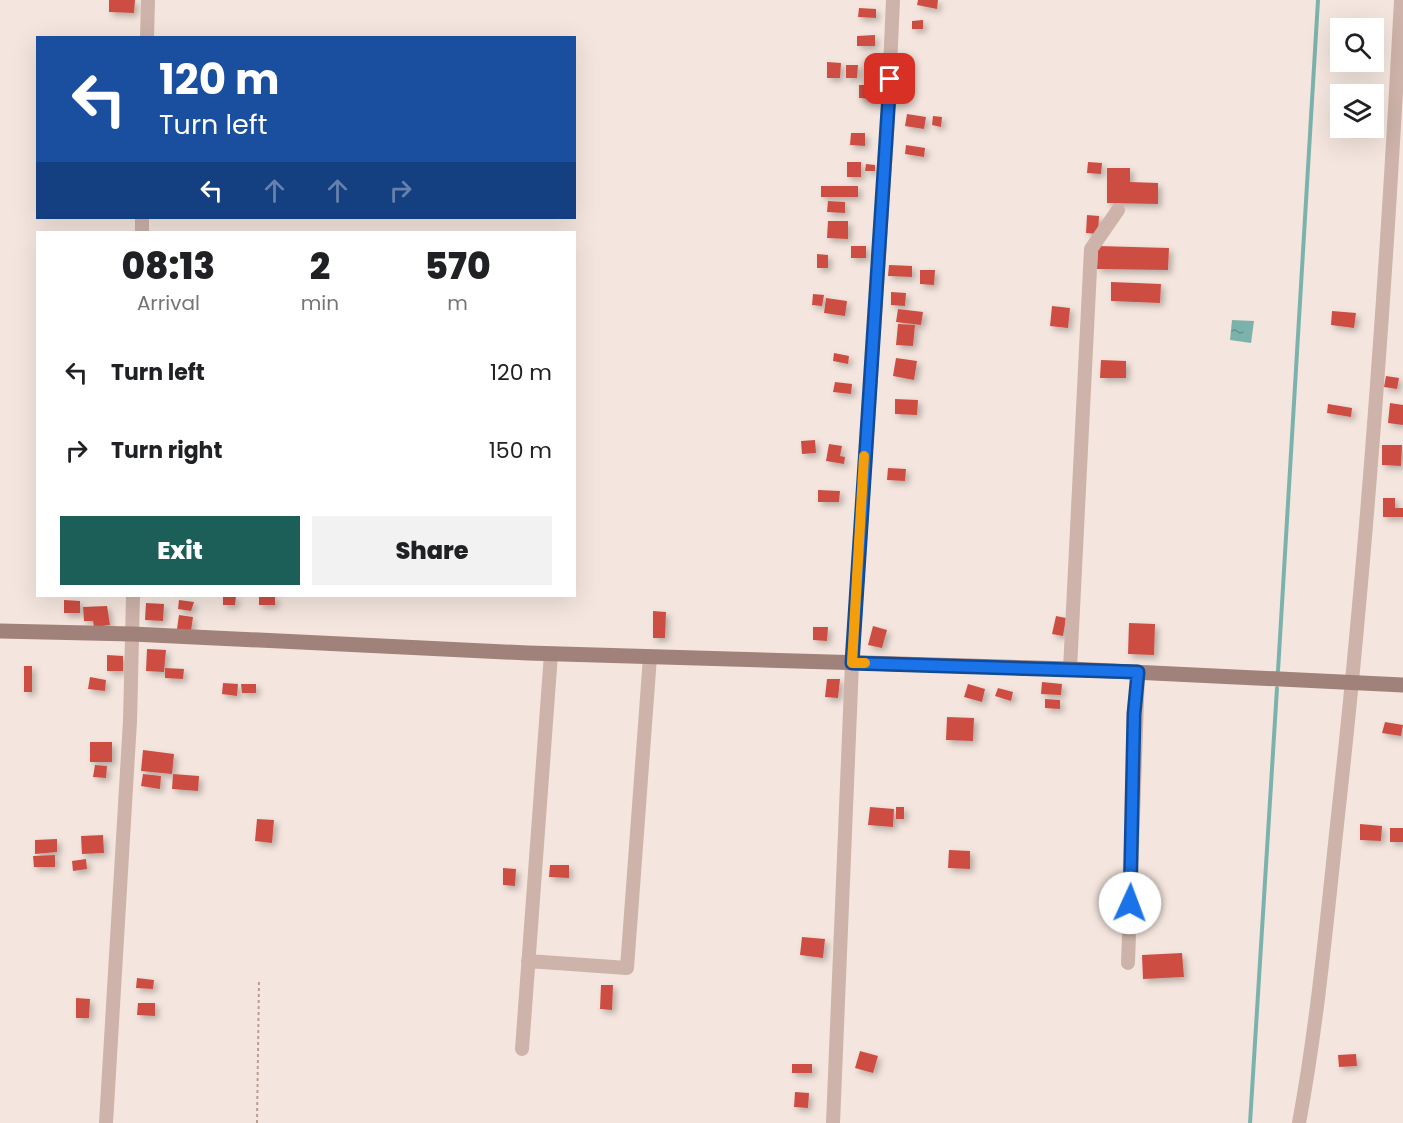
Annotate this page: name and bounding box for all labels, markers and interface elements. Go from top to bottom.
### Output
map controls [1330,18,1384,138]
button: search [1330,18,1384,72]
text: 120 m [159,50,280,109]
pin [864,53,915,104]
icon: left [60,60,138,138]
icon: arrive [873,62,906,95]
button: layers [1330,84,1384,138]
text: Turn left [159,106,268,143]
icon: left [195,174,228,207]
icon: ahead [258,174,291,207]
icon: ahead [321,174,354,207]
icon: right [384,174,417,207]
text: 08:13 [121,241,215,292]
text: 2 [310,241,330,292]
text: 570 [424,241,491,292]
text: Arrival [137,289,200,317]
text: min [301,289,339,317]
text: m [447,289,468,317]
icon: left [60,356,93,389]
text: Turn left [111,357,205,388]
text: 120 m [490,357,552,388]
icon: right [60,434,93,467]
text: Turn right [111,435,222,466]
text: 150 m [489,435,552,466]
button: Exit [60,516,300,585]
button: Share [312,516,552,585]
position arrow [1098,871,1162,935]

